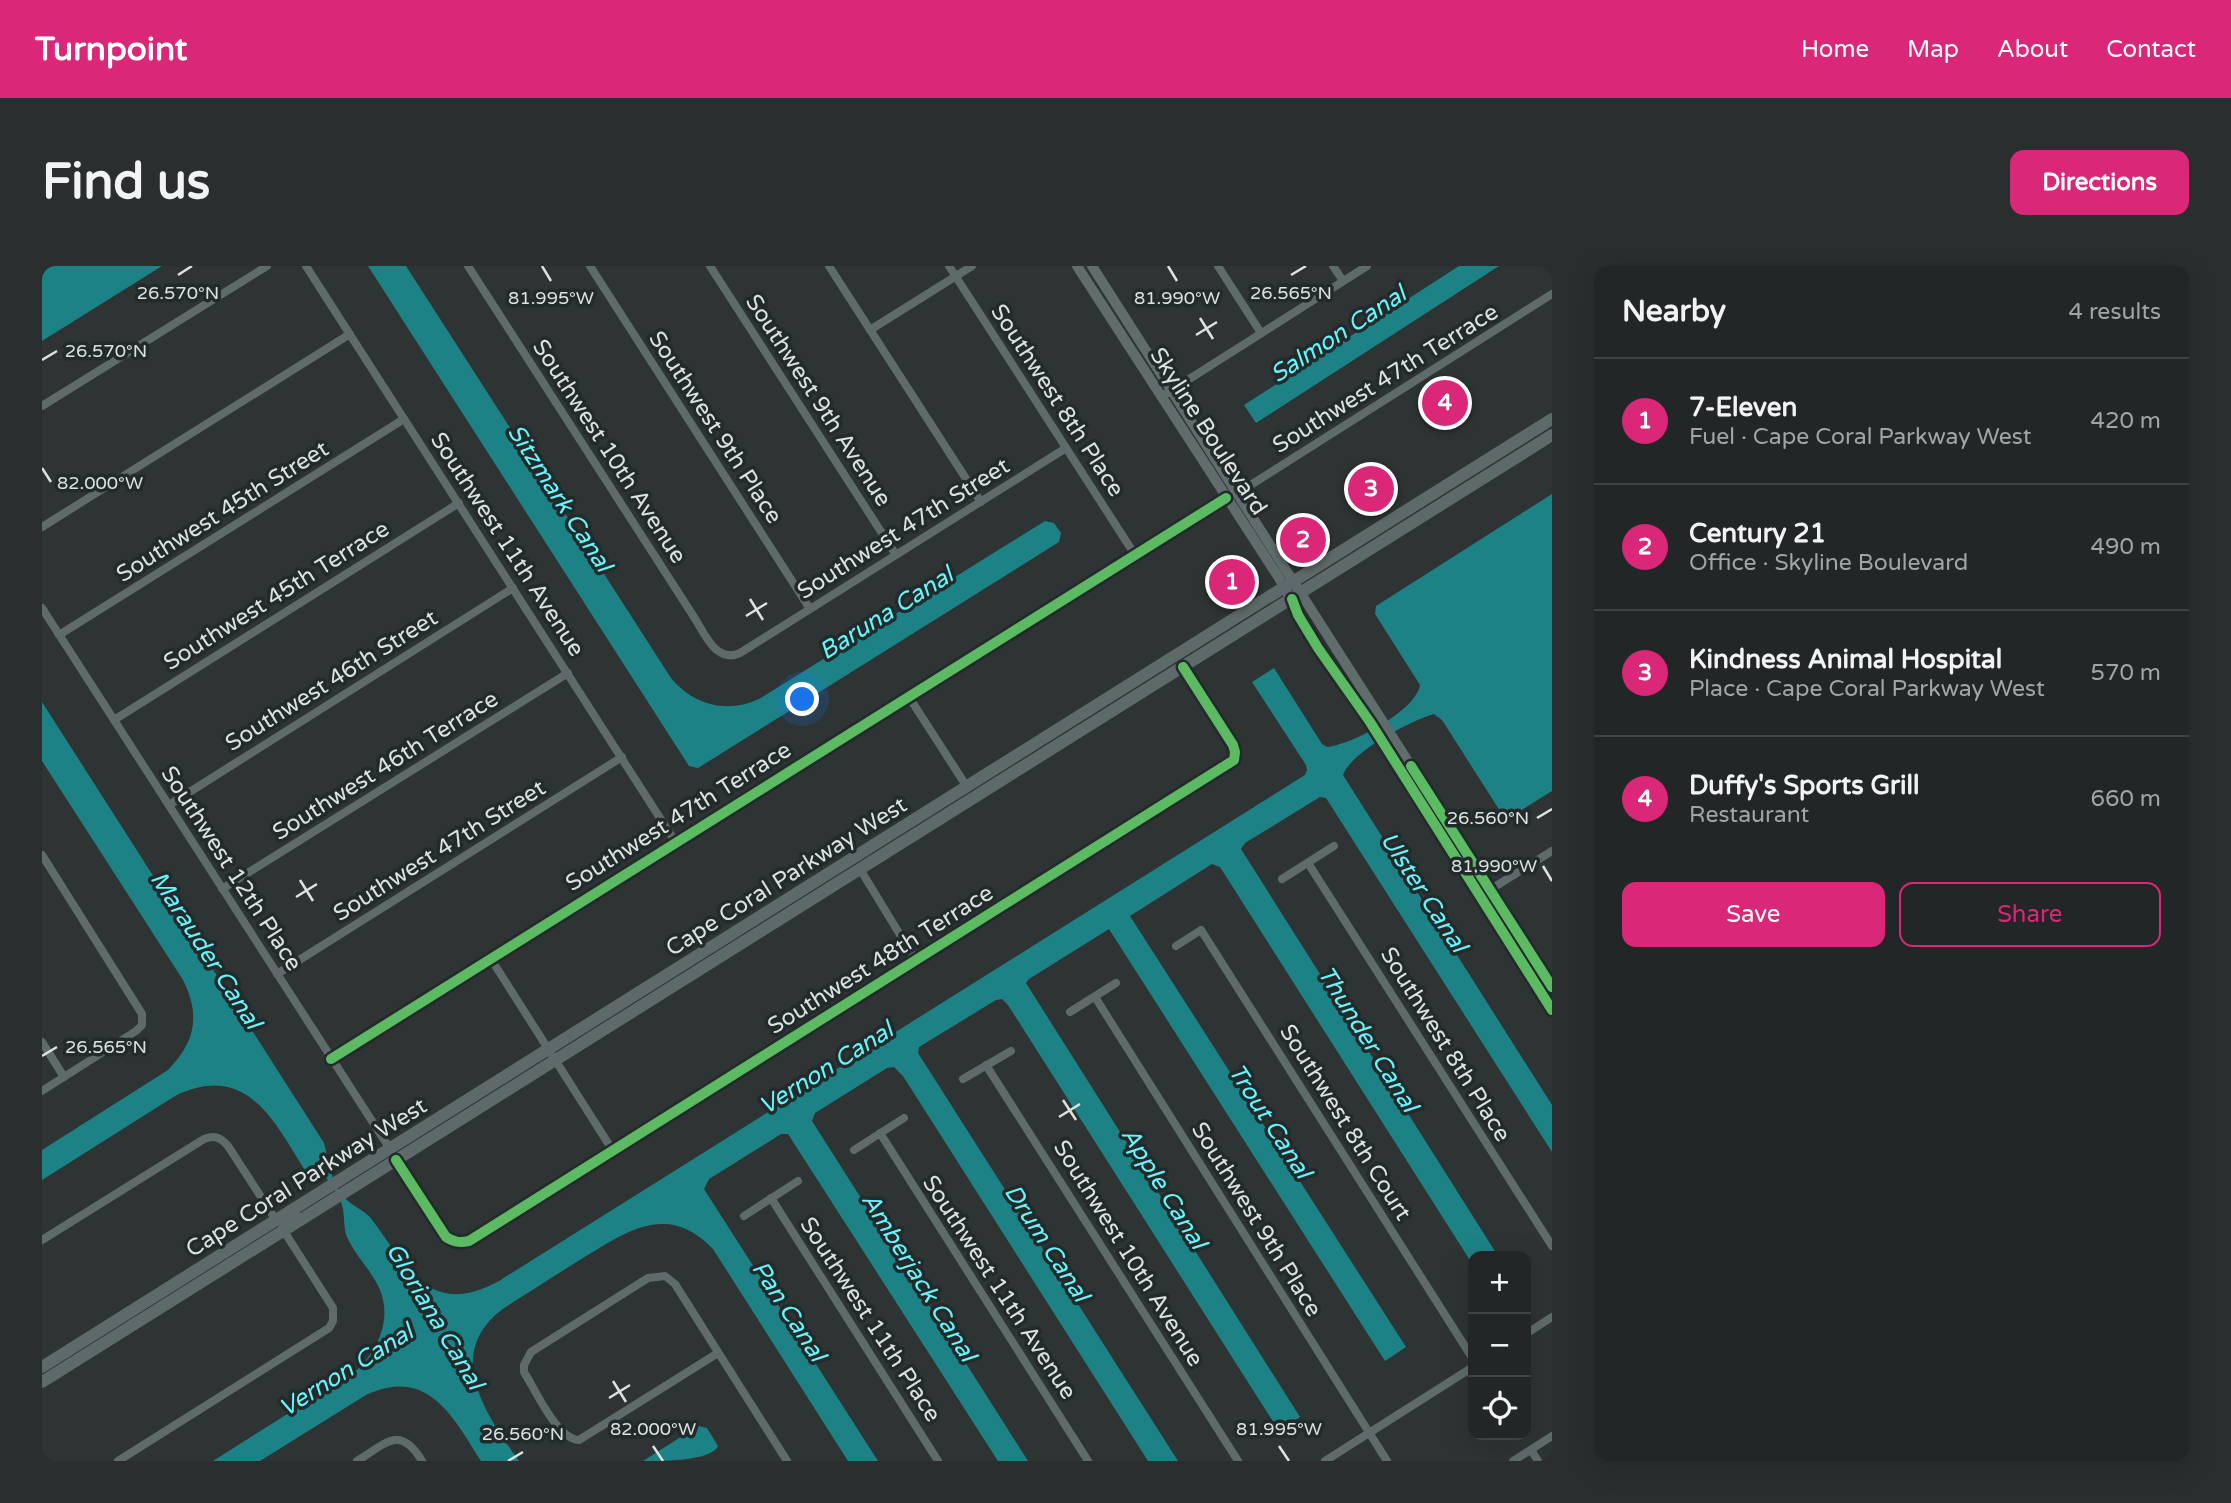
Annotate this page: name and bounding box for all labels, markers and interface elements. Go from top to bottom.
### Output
text: Turnpoint [35,30,187,69]
text: Home [1801,35,1869,64]
text: Map [1907,35,1959,64]
text: About [1997,35,2068,64]
text: Contact [2106,35,2196,64]
button: Directions [2010,150,2189,215]
text: Find us [42,153,210,212]
water label: Salmon Canal [1265,278,1414,389]
text: 26.570°N [137,282,219,304]
text: 26.565°N [1250,282,1332,304]
text: 81.995°W [508,287,594,309]
text: 81.990°W [1134,287,1220,309]
street label: Southwest 9th Avenue [739,289,897,512]
text: Nearby [1622,293,1726,330]
street label: Southwest 47th Terrace [1267,297,1503,459]
text: 4 results [2068,298,2161,326]
street label: Southwest 8th Place [984,299,1130,502]
street label: Southwest 9th Place [642,326,788,529]
street label: Southwest 10th Avenue [526,334,692,569]
text: 26.570°N [65,340,147,362]
street label: Skyline Boulevard [1144,343,1273,520]
pin: 4 [1422,377,1468,429]
text: 7-Eleven [1689,392,1797,423]
text: 1 [1638,407,1652,435]
text: 420 m [2091,407,2161,435]
water label: Sitzmark Canal [501,419,620,580]
text: Fuel · Cape Coral Parkway West [1689,423,2032,451]
street label: Southwest 11th Avenue [424,427,590,662]
street label: Southwest 45th Street [111,435,334,589]
street label: Southwest 47th Street [792,452,1015,606]
pin: 3 [1348,463,1394,515]
text: 82.000°W [57,472,143,494]
pin: 2 [1280,514,1326,566]
street label: Southwest 45th Terrace [159,515,394,677]
text: Century 21 [1689,518,1826,549]
text: 2 [1638,533,1652,561]
text: 490 m [2091,533,2161,561]
text: Office · Skyline Boulevard [1689,549,1968,577]
pin: 1 [1209,556,1255,608]
water label: Baruna Canal [814,559,961,666]
street label: Southwest 46th Street [220,604,443,758]
text: Kindness Animal Hospital [1689,644,2002,675]
text: 3 [1638,659,1652,687]
text: 570 m [2091,659,2161,687]
text: Place · Cape Coral Parkway West [1689,675,2045,703]
your location [785,682,819,716]
street label: Southwest 46th Terrace [268,685,503,847]
street label: Southwest 47th Terrace [561,736,796,898]
street label: Southwest 12th Place [155,761,308,976]
text: Duffy's Sports Grill [1689,770,1919,801]
street label: Southwest 47th Street [328,774,551,928]
text: 4 [1638,785,1652,813]
text: 660 m [2091,785,2161,813]
street label: Cape Coral Parkway West [661,791,912,963]
text: Restaurant [1689,801,1809,829]
text: 26.560°N [1447,807,1529,829]
water label: Ulster Canal [1374,827,1475,960]
text: 81.990°W [1451,855,1537,877]
water label: Marauder Canal [144,866,269,1037]
street label: Southwest 48th Terrace [763,879,998,1041]
button: Save [1622,882,1885,947]
button: Share [1899,882,2161,947]
street label: Southwest 8th Place [1374,942,1516,1147]
water label: Thunder Canal [1311,961,1426,1120]
water label: Vernon Canal [754,1014,901,1121]
street label: Southwest 8th Court [1273,1019,1417,1226]
text: 26.565°N [65,1036,147,1058]
water label: Trout Canal [1222,1058,1319,1187]
street label: Cape Coral Parkway West [181,1092,432,1264]
street label: Southwest 9th Place [1185,1117,1327,1322]
water label: Apple Canal [1115,1122,1214,1257]
street label: Southwest 10th Avenue [1047,1135,1209,1372]
street label: Southwest 11th Avenue [916,1170,1082,1405]
water label: Drum Canal [998,1179,1097,1310]
water label: Amberjack Canal [855,1187,984,1370]
street label: Southwest 11th Place [794,1212,947,1427]
water label: Gloriana Canal [379,1238,491,1397]
map controls [1468,1251,1531,1440]
button: + [1468,1251,1531,1314]
water label: Pan Canal [745,1256,833,1370]
button: − [1468,1314,1531,1377]
water label: Vernon Canal [274,1316,421,1423]
button: locate [1468,1377,1531,1440]
text: 82.000°W [610,1418,696,1440]
text: 81.995°W [1236,1418,1322,1440]
text: 26.560°N [482,1423,564,1445]

